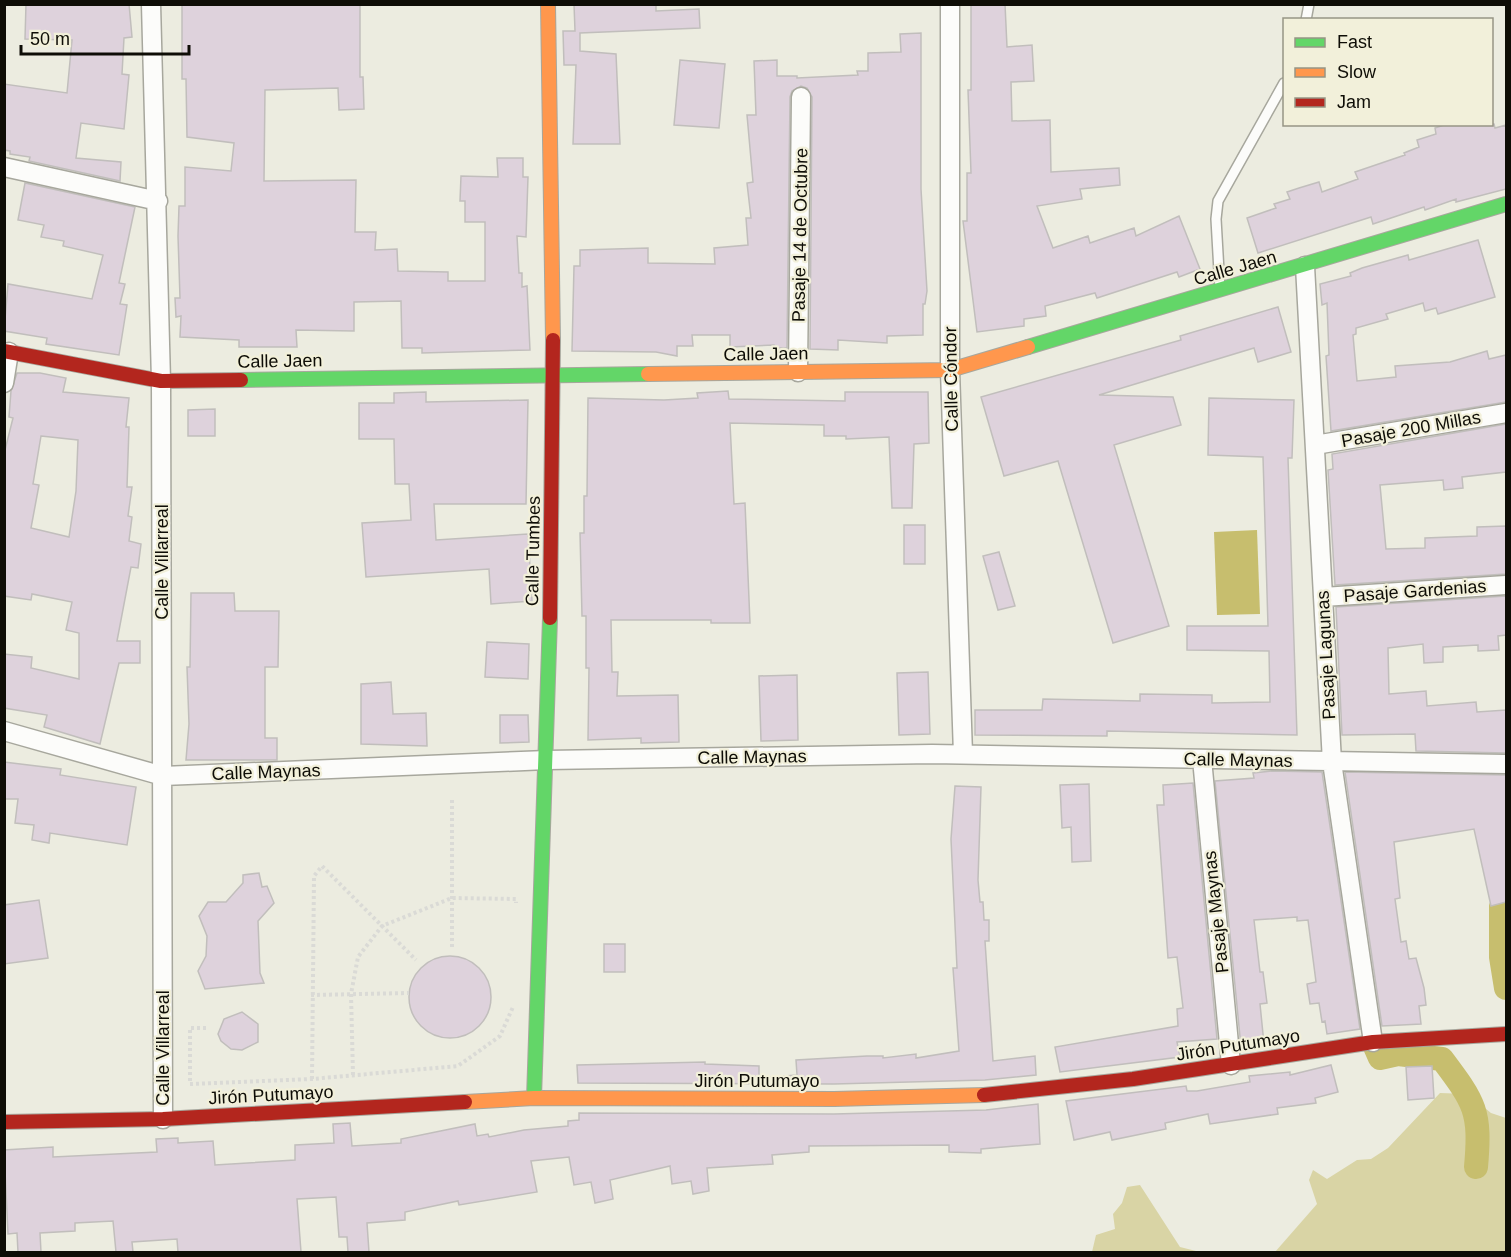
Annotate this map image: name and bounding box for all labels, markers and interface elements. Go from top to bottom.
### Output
scale bar [21,18,189,56]
legend [1283,18,1493,126]
text: 50 m [30,29,70,49]
text: Fast [1337,32,1372,52]
text: Slow [1337,62,1377,82]
text: Jam [1337,92,1371,112]
street label: Pasaje 14 de Octubre [788,148,812,322]
street label: Calle Jaen [1191,247,1279,289]
street label: Calle Cóndor [940,326,962,432]
street label: Calle Jaen [723,343,809,365]
street label: Calle Jaen [237,350,323,372]
street label: Pasaje 200 Millas [1340,407,1482,451]
street label: Calle Tumbes [522,496,544,606]
street label: Calle Villarreal [152,504,172,620]
street label: Pasaje Gardenias [1343,576,1487,606]
street label: Pasaje Lagunas [1313,590,1339,720]
street label: Calle Maynas [697,746,807,768]
street label: Calle Maynas [1183,749,1293,771]
street label: Calle Maynas [211,760,321,784]
street label: Pasaje Maynas [1200,850,1232,974]
street label: Calle Villarreal [153,990,173,1106]
street label: Jirón Putumayo [1175,1025,1301,1065]
street label: Jirón Putumayo [694,1071,820,1091]
street label: Jirón Putumayo [208,1082,334,1108]

